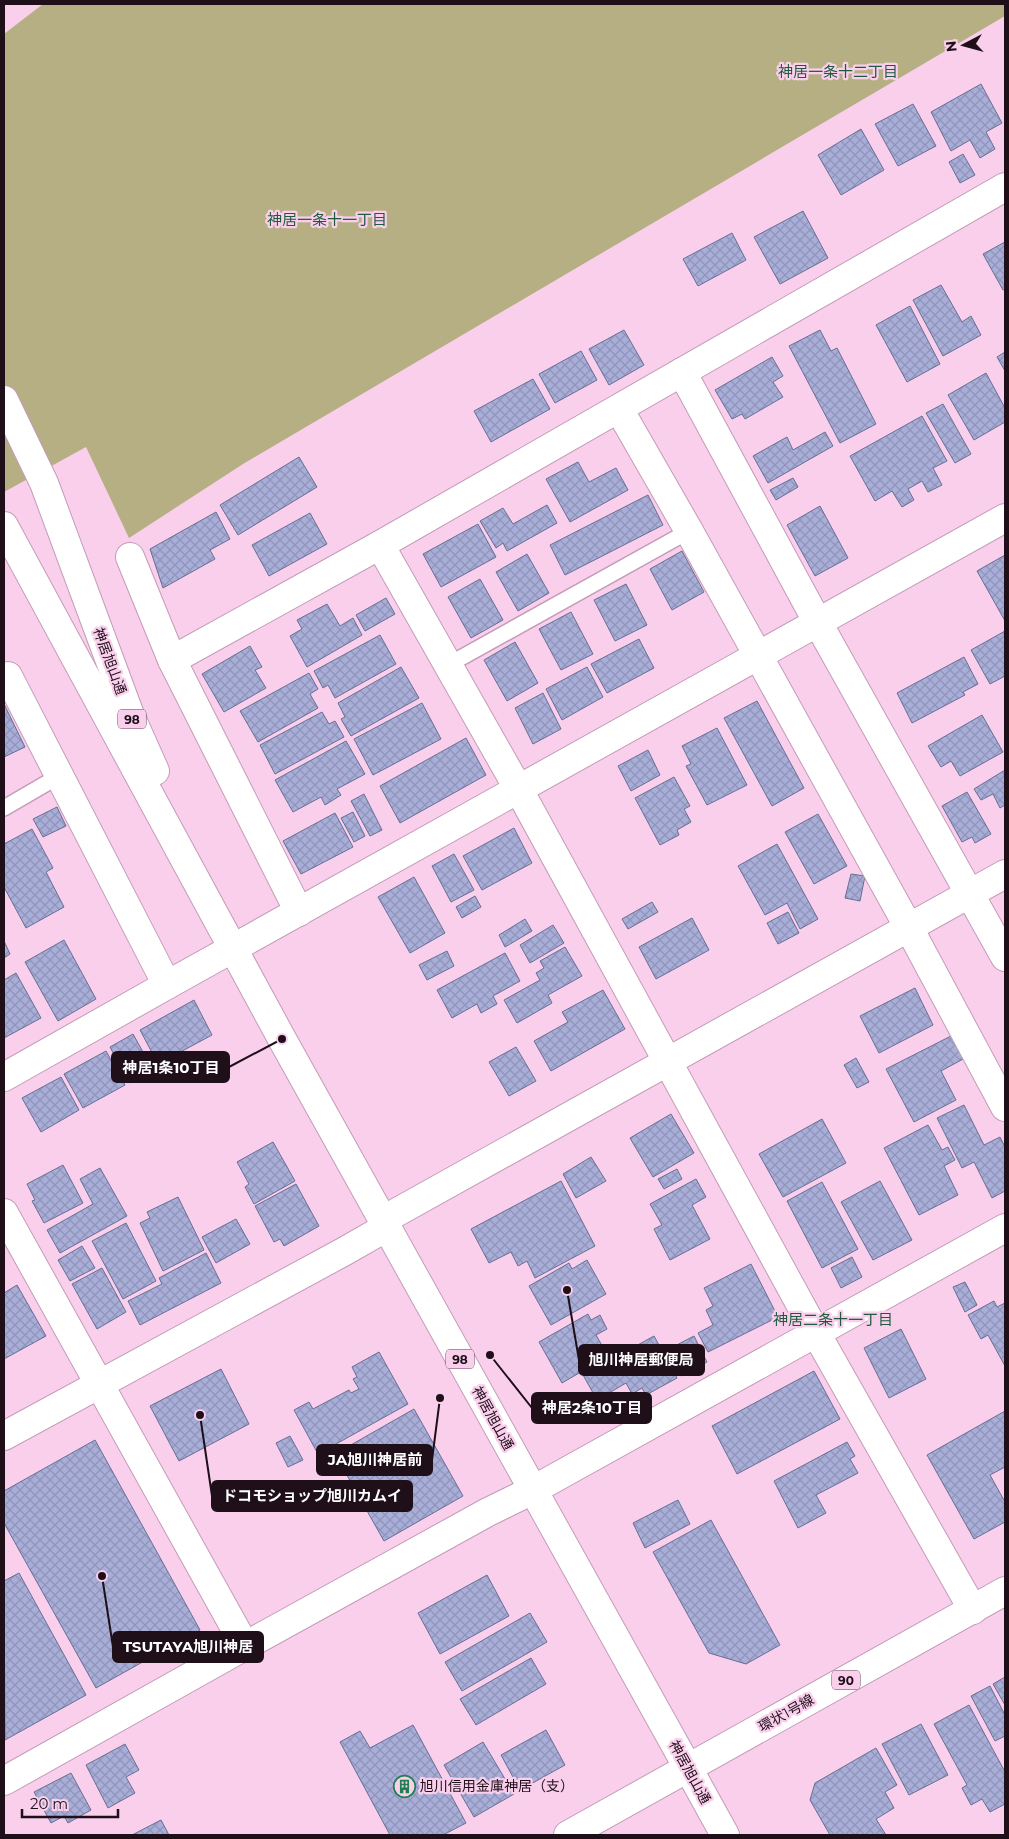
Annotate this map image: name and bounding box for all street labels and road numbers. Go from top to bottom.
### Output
street label: 神居旭山通 [90,625,130,697]
road number: 98 [118,710,146,729]
road number: 98 [446,1350,474,1368]
street label: 神居旭山通 [468,1383,518,1453]
road number: 90 [832,1670,860,1690]
street label: 環状1号線 [755,1690,817,1736]
street label: 神居旭山通 [665,1737,715,1807]

